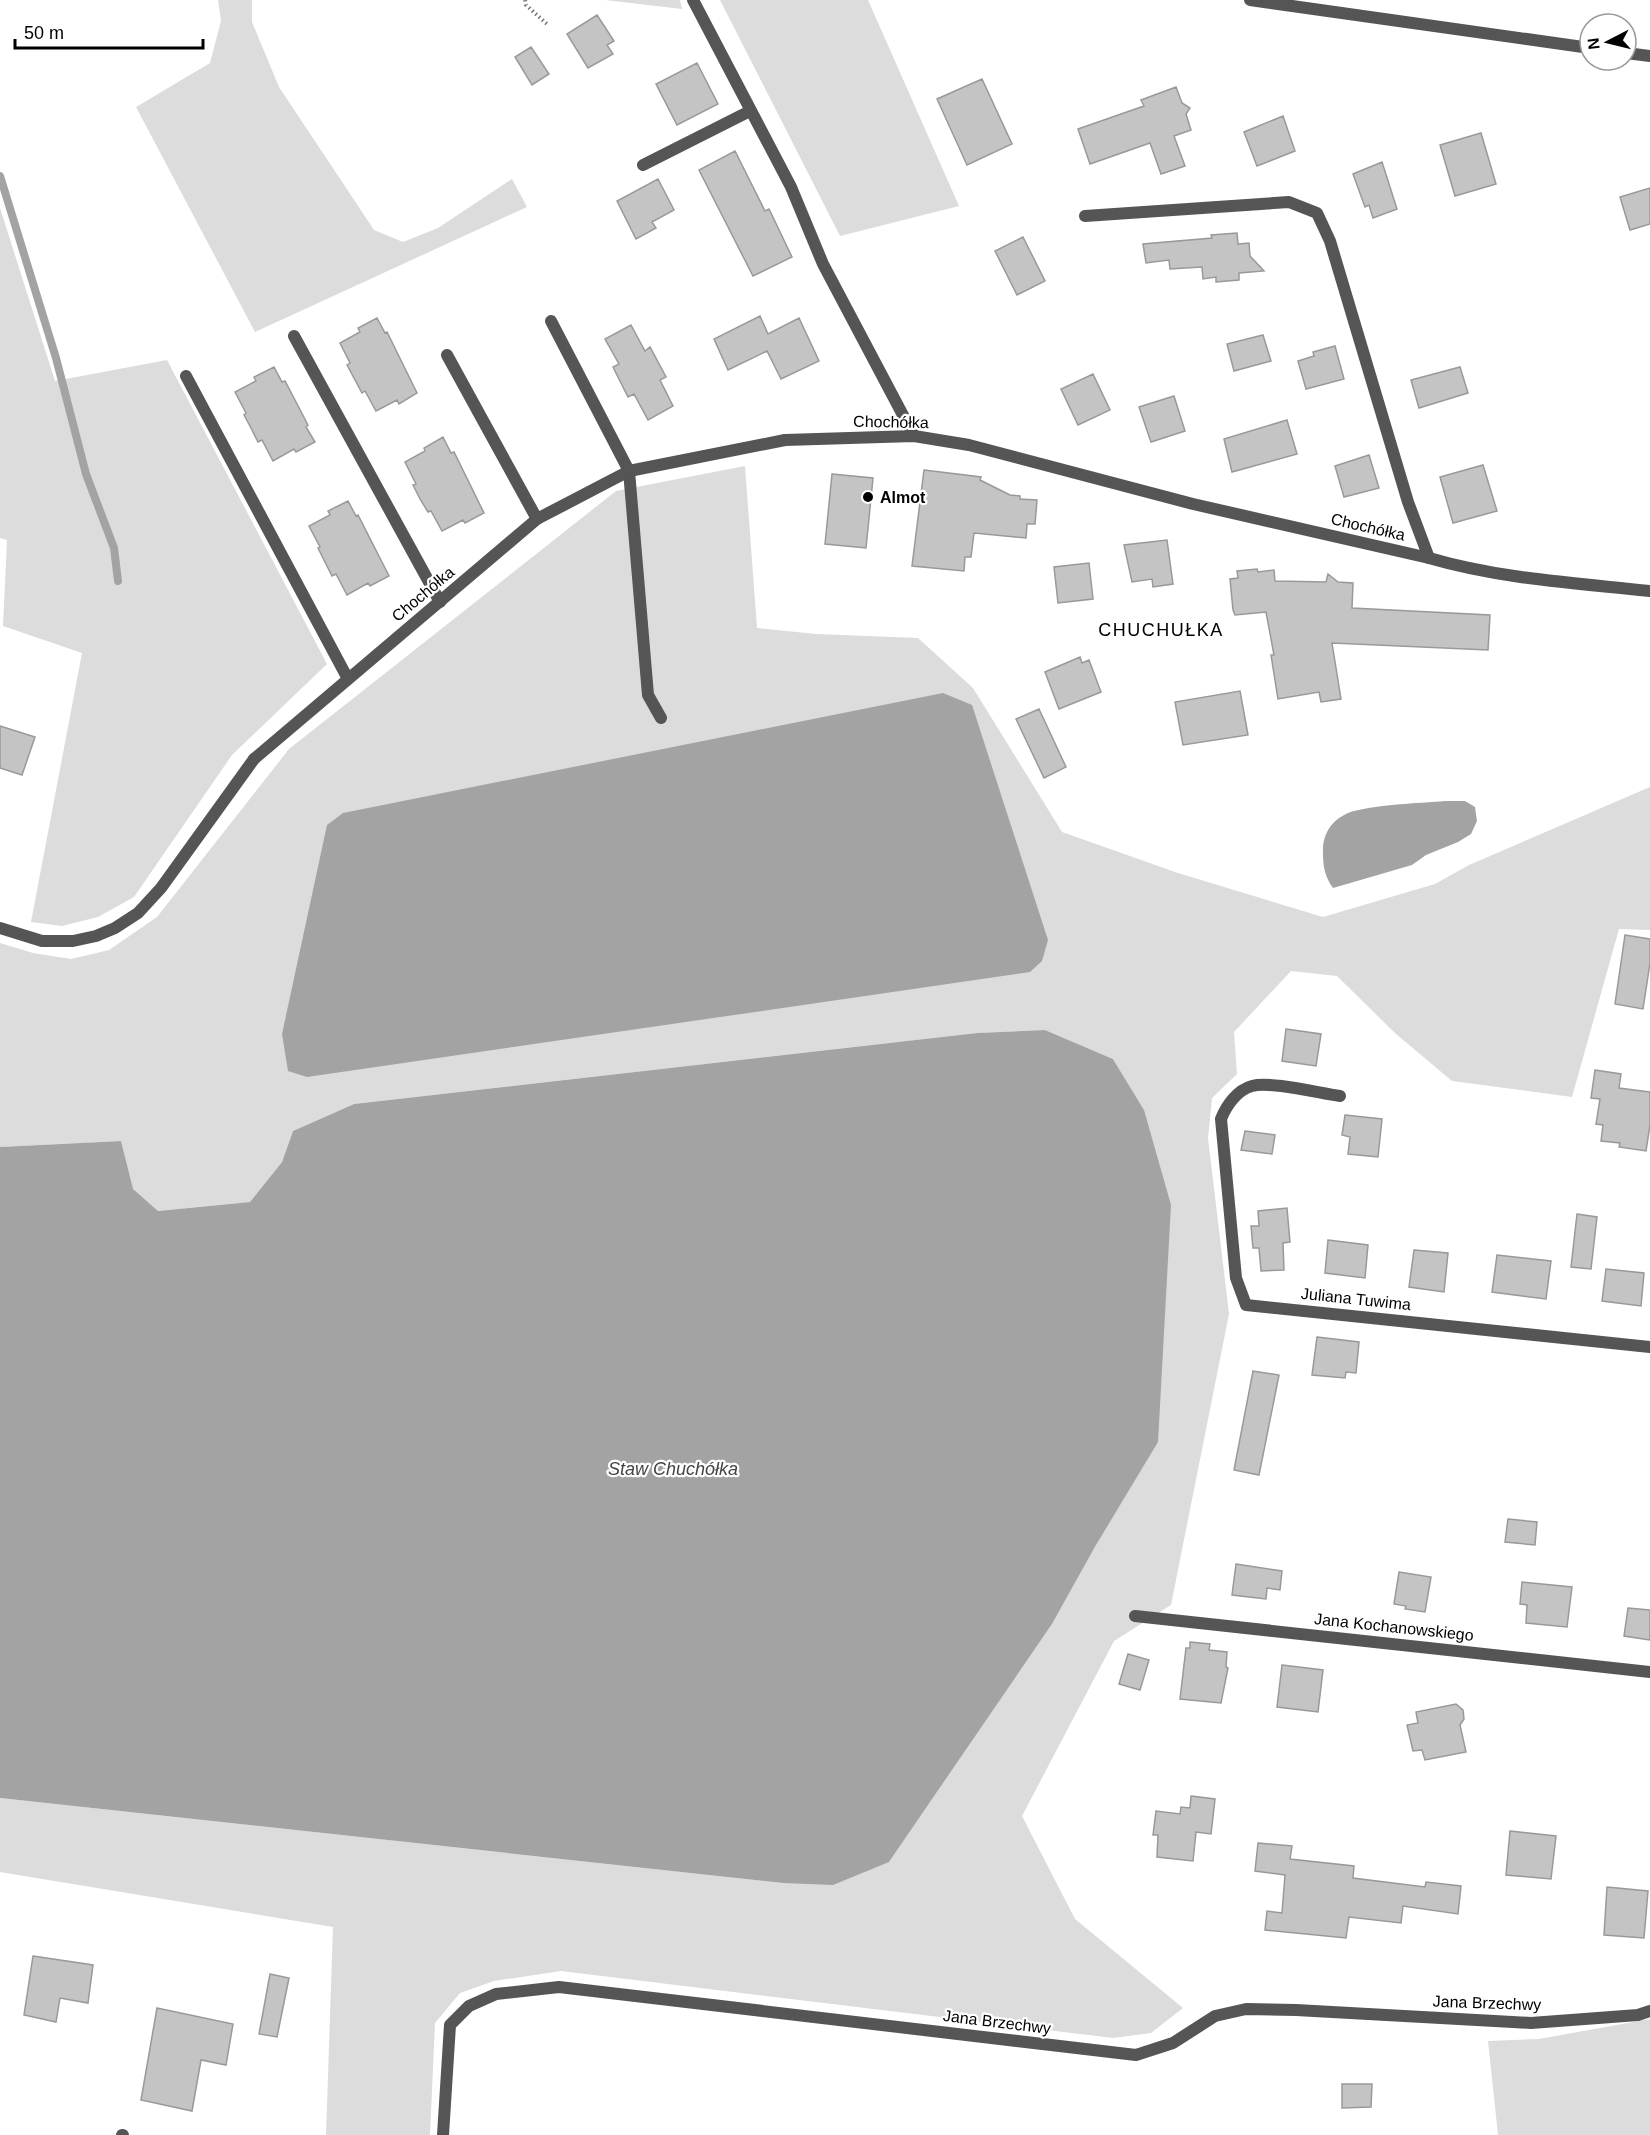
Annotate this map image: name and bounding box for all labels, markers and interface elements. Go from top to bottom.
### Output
scale bar [15,12,202,50]
north arrow [1578,12,1638,72]
text: 50 m [24,23,64,43]
text: N [1584,37,1603,51]
street label: Chochółka [853,413,929,431]
place label: Almot [880,489,926,506]
marker: Almot [861,490,875,504]
street label: Chochółka [1329,510,1407,544]
street label: Chochółka [389,563,457,625]
district label: CHUCHUŁKA [1098,620,1224,640]
street label: Juliana Tuwima [1300,1285,1412,1313]
water label: Staw Chuchółka [608,1459,738,1479]
street label: Jana Kochanowskiego [1313,1610,1475,1644]
street label: Jana Brzechwy [1432,1993,1542,2013]
street label: Jana Brzechwy [942,2007,1052,2037]

